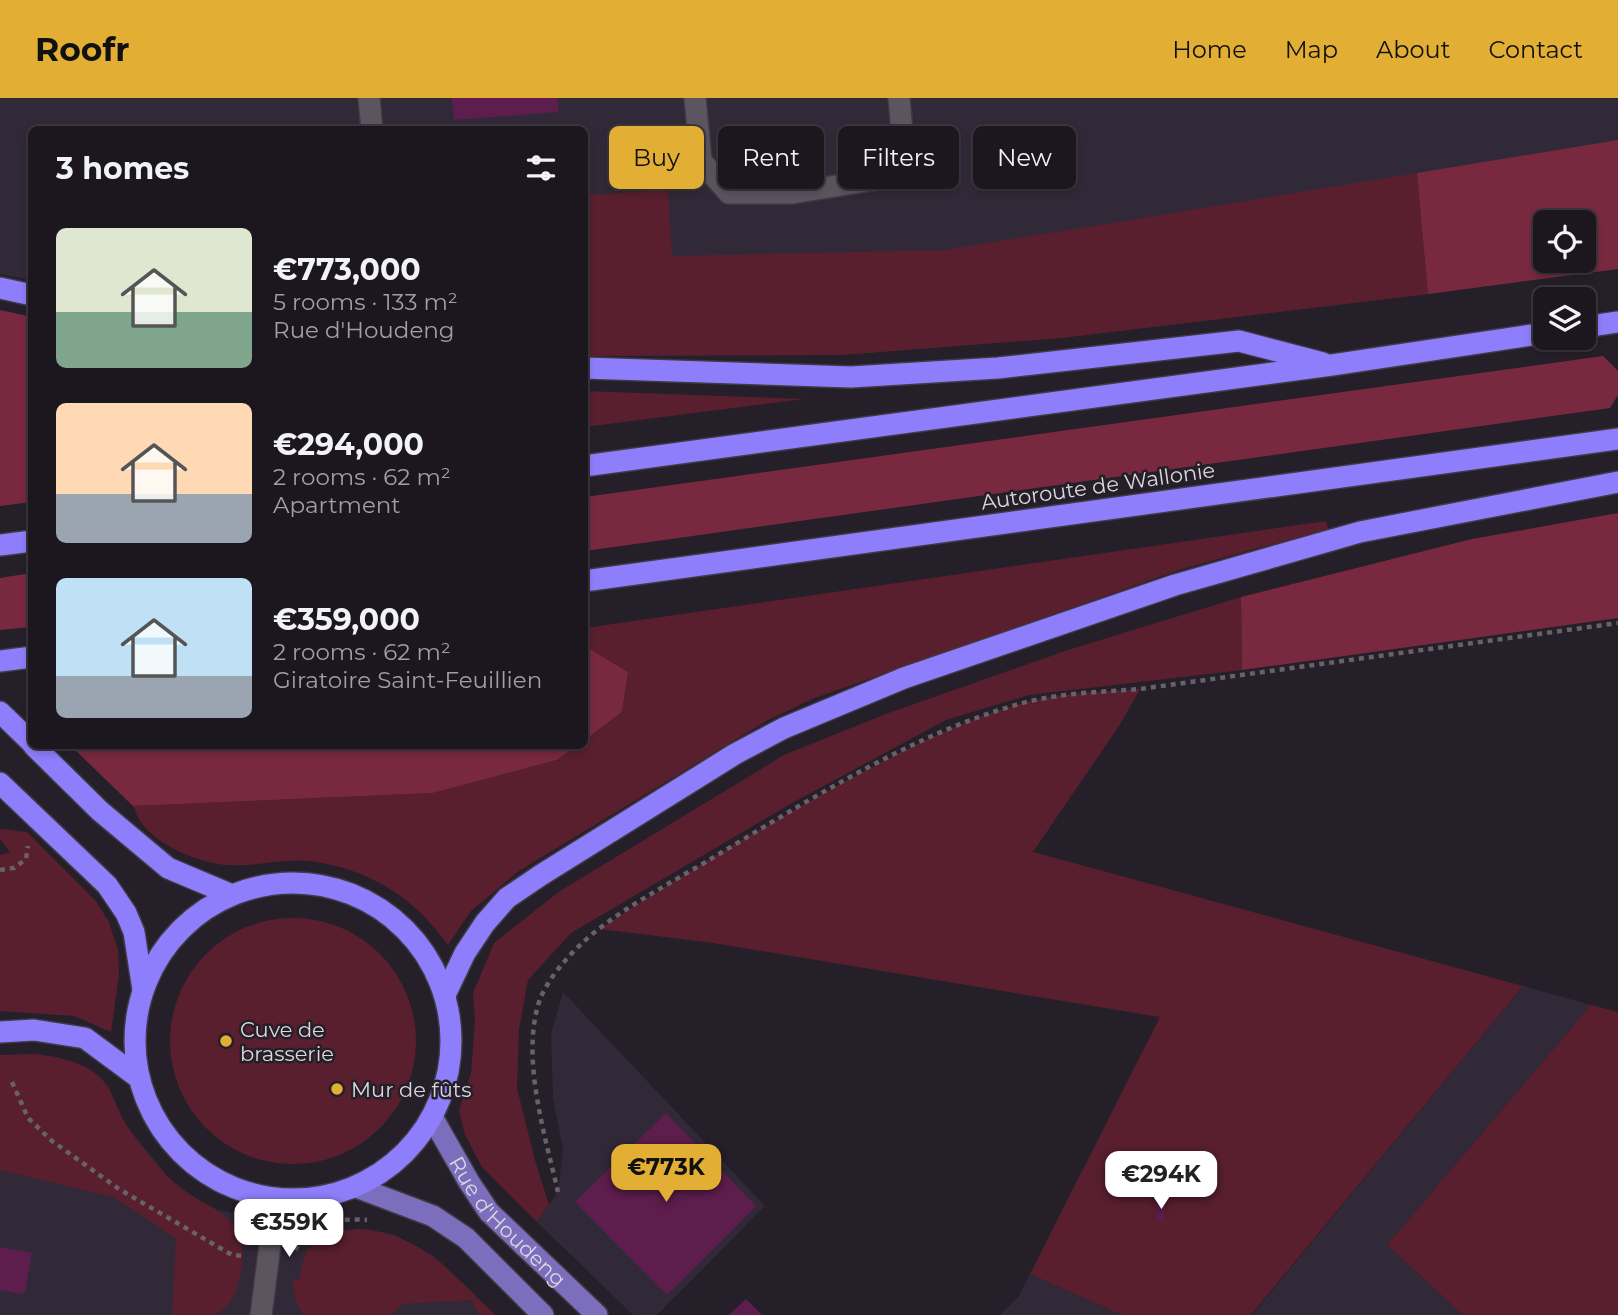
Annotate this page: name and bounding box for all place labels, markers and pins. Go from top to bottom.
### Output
place label: Cuve de brasserie [240,1017,334,1066]
marker: Cuve de brasserie [218,1033,234,1049]
place label: Mur de fûts [351,1077,472,1102]
marker: Mur de fûts [329,1081,345,1097]
pin: €773K [617,1144,715,1204]
pin: €294K [1112,1152,1210,1211]
pin: €359K [240,1200,338,1259]

